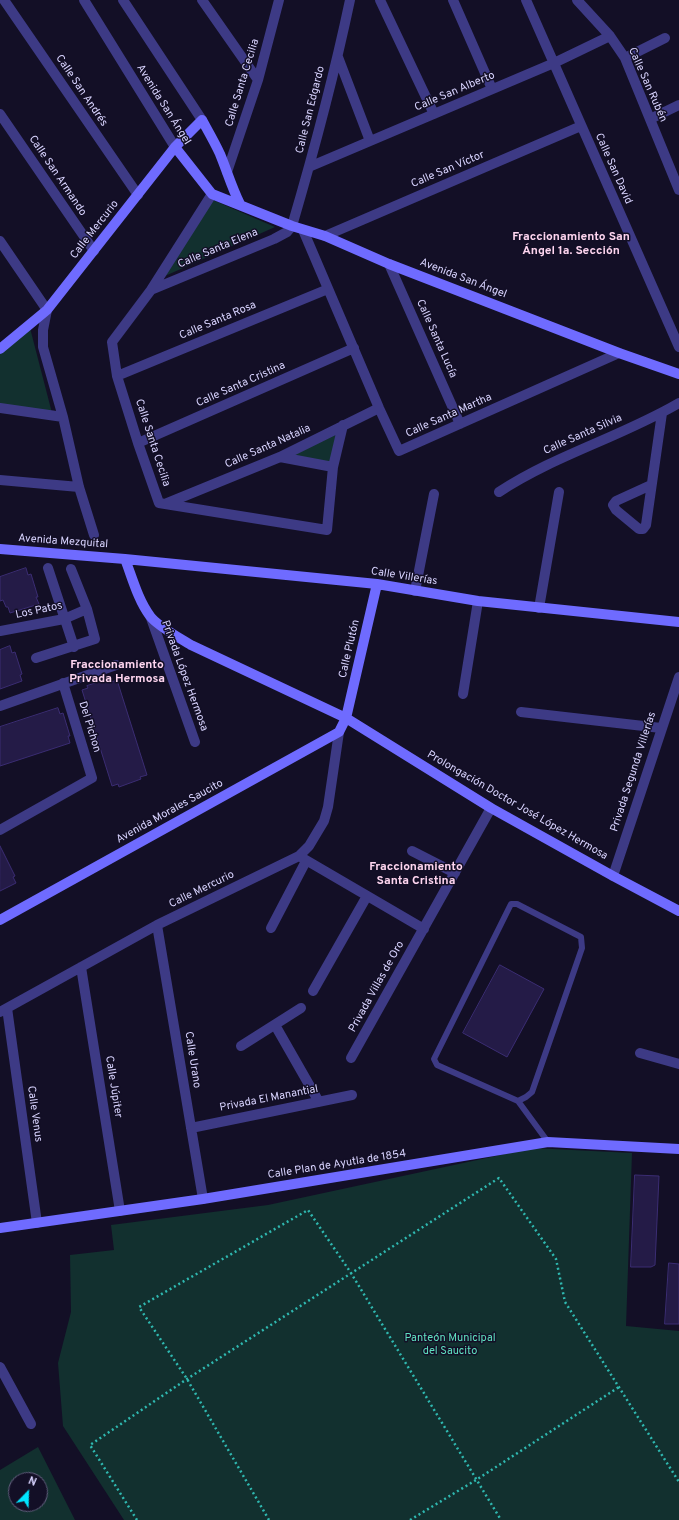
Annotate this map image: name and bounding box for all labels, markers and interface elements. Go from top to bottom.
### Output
street label: Calle Santa Cecilia [223,37,263,129]
street label: Calle San Rubén [625,46,669,124]
street label: Calle San Andrés [52,53,110,129]
street label: Avenida San Ángel [133,62,193,148]
street label: Calle San Edgardo [294,65,328,155]
street label: Calle San Alberto [413,69,497,115]
street label: Calle San David [591,132,635,206]
street label: Calle San Armando [25,133,89,219]
street label: Calle San Víctor [409,149,487,191]
street label: Calle Mercurio [68,198,122,262]
street label: Calle Santa Elena [176,226,260,272]
district label: Fraccionamiento San Ángel 1a. Sección [512,231,630,259]
street label: Avenida San Ángel [418,256,508,302]
street label: Calle Santa Lucía [413,298,459,380]
street label: Calle Santa Rosa [178,299,258,343]
street label: Calle Santa Cristina [194,359,288,411]
street label: Calle Santa Martha [404,391,494,441]
street label: Calle Santa Cecilia [132,398,172,488]
street label: Calle Santa Silvia [542,412,624,458]
street label: Calle Santa Natalia [223,422,313,472]
street label: Avenida Mezquital [18,532,108,552]
street label: Calle Villerías [370,565,438,589]
street label: Los Patos [14,600,64,622]
street label: Privada López Hermosa [158,619,210,733]
street label: Calle Plutón [337,619,363,679]
district label: Fraccionamiento Privada Hermosa [69,659,165,687]
street label: Del Pichon [75,700,103,754]
street label: Privada Segunda Villerías [608,710,660,834]
street label: Prolongación Doctor José López Hermosa [424,749,610,863]
street label: Avenida Morales Saucito [114,777,226,847]
district label: Fraccionamiento Santa Cristina [369,861,463,889]
street label: Calle Mercurio [167,869,237,911]
street label: Privada Villas de Oro [346,939,408,1035]
street label: Calle Urano [181,1031,203,1089]
street label: Calle Júpiter [102,1055,124,1119]
street label: Privada El Manantial [219,1083,319,1115]
street label: Calle Venus [24,1085,44,1143]
street label: Calle Plan de Ayutla de 1854 [267,1148,407,1182]
park label: Panteón Municipal del Saucito [404,1332,496,1358]
north arrow [8,1472,48,1512]
text: N [26,1474,39,1490]

